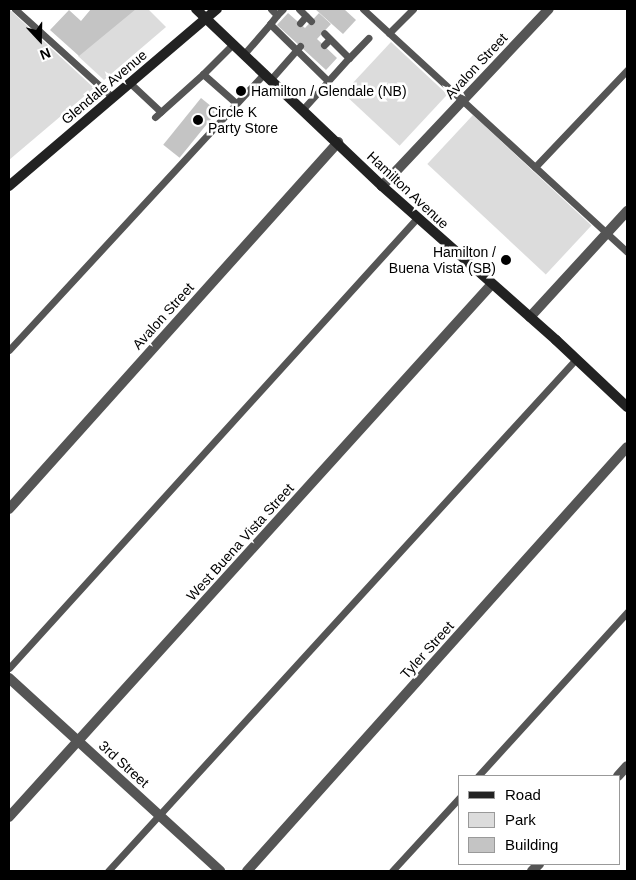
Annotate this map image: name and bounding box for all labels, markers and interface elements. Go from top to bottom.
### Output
north arrow [15,15,65,65]
street label: Avalon Street [441,30,511,102]
text: N [38,45,53,63]
street label: Glendale Avenue [58,46,150,128]
place label: Hamilton / Glendale (NB) [251,83,407,99]
marker: Hamilton / Glendale (NB) [235,85,247,97]
place label: Circle K Party Store [208,104,278,136]
marker: Circle K Party Store [192,114,204,126]
street label: Hamilton Avenue [363,148,453,232]
place label: Hamilton / Buena Vista (SB) [389,244,496,276]
marker: Hamilton / Buena Vista (SB) [500,254,512,266]
street label: Avalon Street [129,279,197,353]
street label: West Buena Vista Street [183,480,297,604]
street label: Tyler Street [397,618,457,682]
street label: 3rd Street [96,737,152,791]
legend [458,775,621,865]
text: Road [505,786,541,803]
text: Park [505,811,536,828]
text: Building [505,836,558,853]

